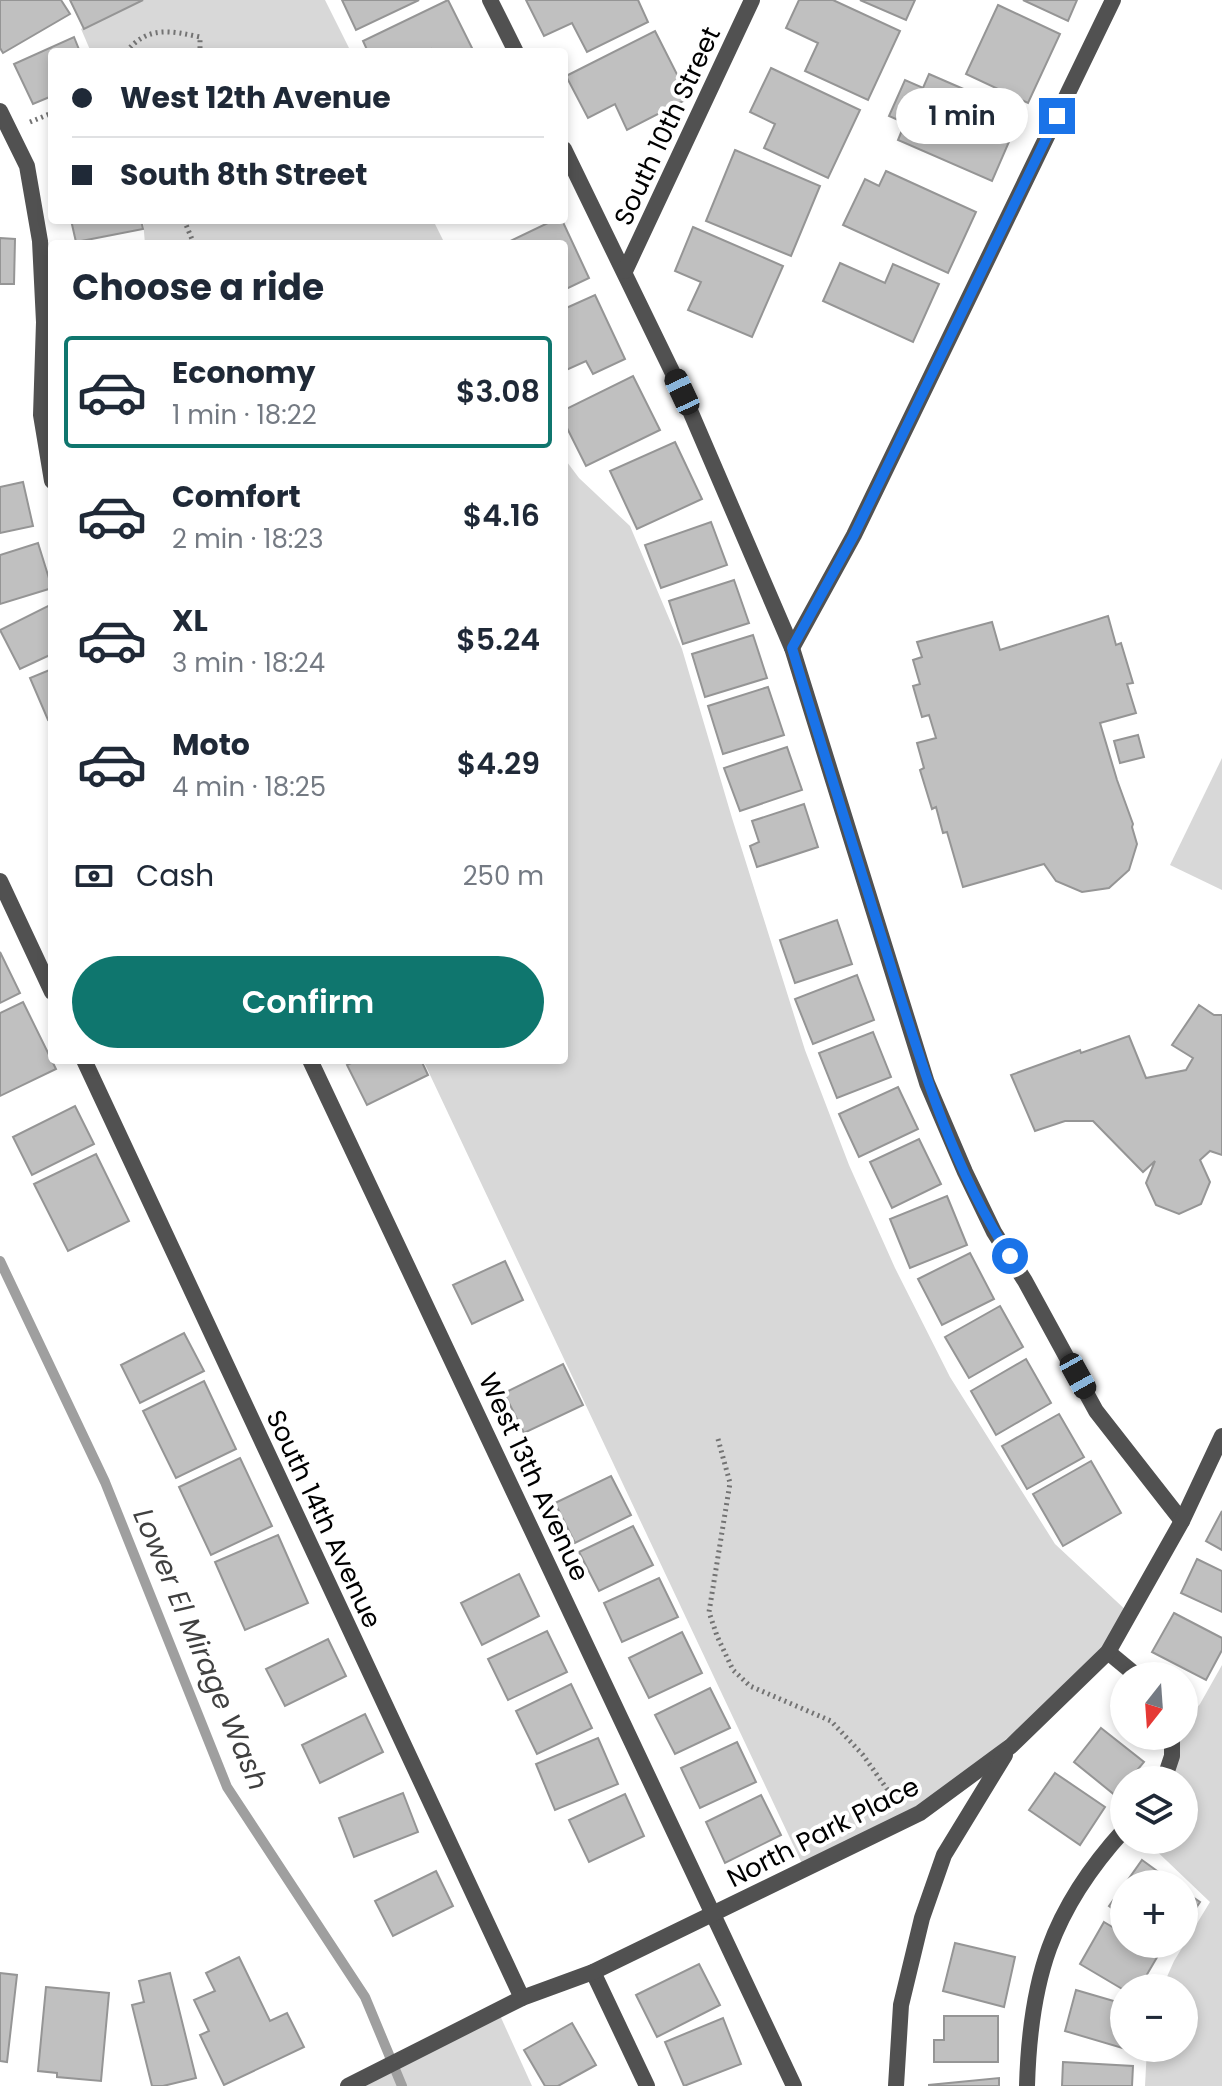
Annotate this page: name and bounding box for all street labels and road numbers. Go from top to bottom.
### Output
street label: South 10th Street [605,21,729,231]
street label: West 13th Avenue [470,1367,598,1587]
street label: South 14th Avenue [258,1404,390,1634]
street label: North Park Place [721,1768,925,1896]

